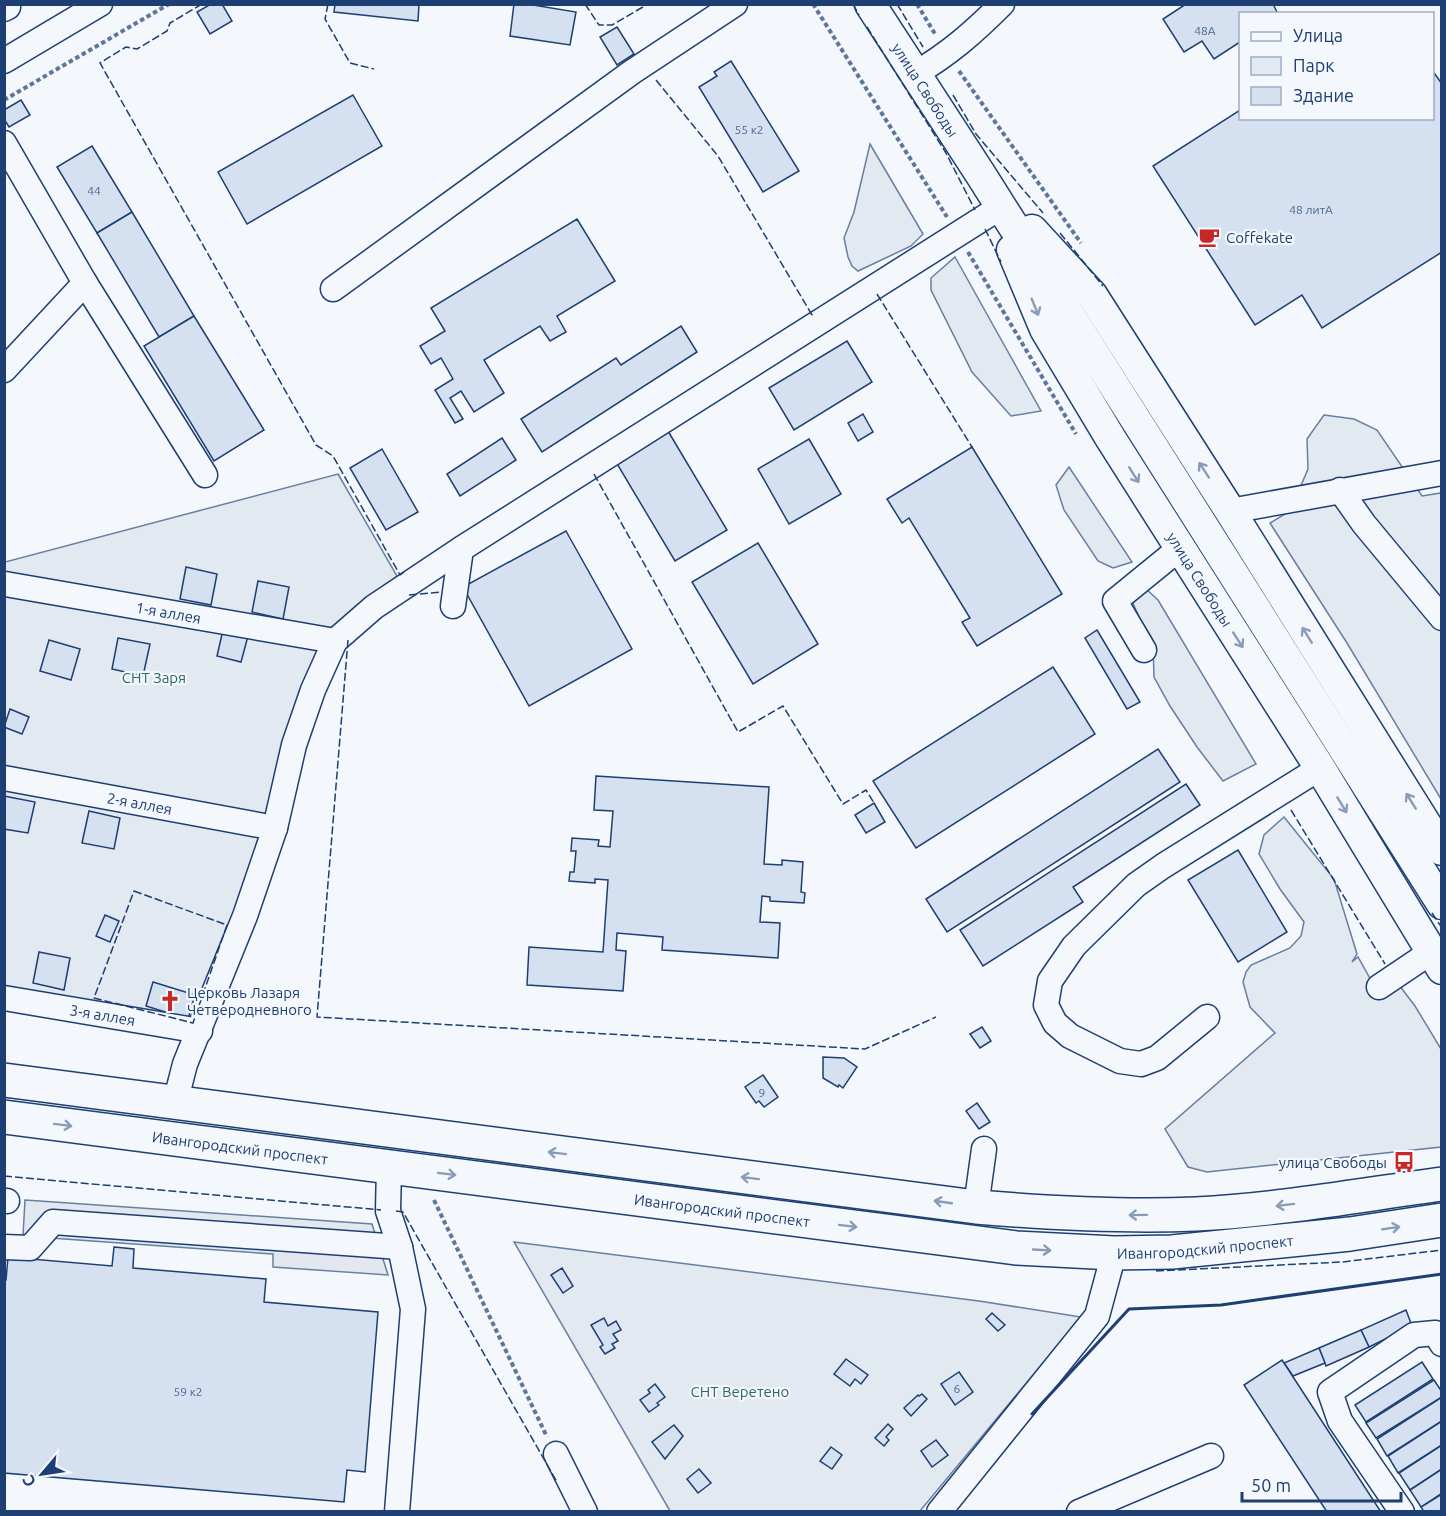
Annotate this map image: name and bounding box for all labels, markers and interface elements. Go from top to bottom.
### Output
legend [1239,12,1434,120]
house number: 48А [1194,24,1216,37]
text: Улица [1293,25,1343,45]
street label: улица Свободы [889,39,962,140]
text: Парк [1293,55,1334,75]
text: Здание [1293,85,1354,105]
house number: 55 к2 [734,123,764,136]
house number: 44 [87,184,101,197]
house number: 48 литА [1289,203,1333,216]
cafe icon: Coffekate [1197,225,1221,249]
place label: Coffekate [1226,229,1293,246]
one-way arrow [1030,297,1041,316]
one-way arrow [1198,462,1210,479]
one-way arrow [1128,466,1140,483]
street label: улица Свободы [1164,529,1236,629]
street label: 1-я аллея [135,598,203,626]
one-way arrow [1301,627,1313,644]
one-way arrow [1232,631,1245,648]
park label: СНТ Заря [122,669,186,686]
street label: 2-я аллея [106,789,174,817]
one-way arrow [1404,793,1416,810]
one-way arrow [1337,796,1349,813]
place label: Церковь Лазаря Четверодневного [187,984,312,1018]
church icon: Церковь Лазаря Четверодневного [158,989,182,1013]
street label: 3-я аллея [69,1001,137,1028]
house number: 9 [759,1086,765,1099]
one-way arrow [52,1119,72,1130]
street label: Ивангородский проспект [151,1128,329,1167]
one-way arrow [547,1147,567,1158]
bus stop icon: улица Свободы [1392,1150,1416,1174]
place label: улица Свободы [1279,1154,1387,1171]
one-way arrow [436,1169,456,1180]
one-way arrow [741,1172,760,1183]
street label: Ивангородский проспект [633,1190,811,1230]
one-way arrow [934,1197,954,1208]
one-way arrow [1276,1200,1296,1211]
one-way arrow [1128,1209,1148,1220]
one-way arrow [838,1220,858,1231]
one-way arrow [1381,1222,1400,1233]
street label: Ивангородский проспект [1117,1231,1295,1261]
one-way arrow [1031,1244,1051,1255]
house number: 6 [954,1382,961,1395]
park label: СНТ Веретено [691,1383,789,1400]
house number: 59 к2 [173,1385,203,1398]
north arrow [12,1444,72,1504]
scale bar [1242,1465,1401,1503]
text: С [19,1472,39,1490]
text: 50 m [1251,1475,1291,1495]

